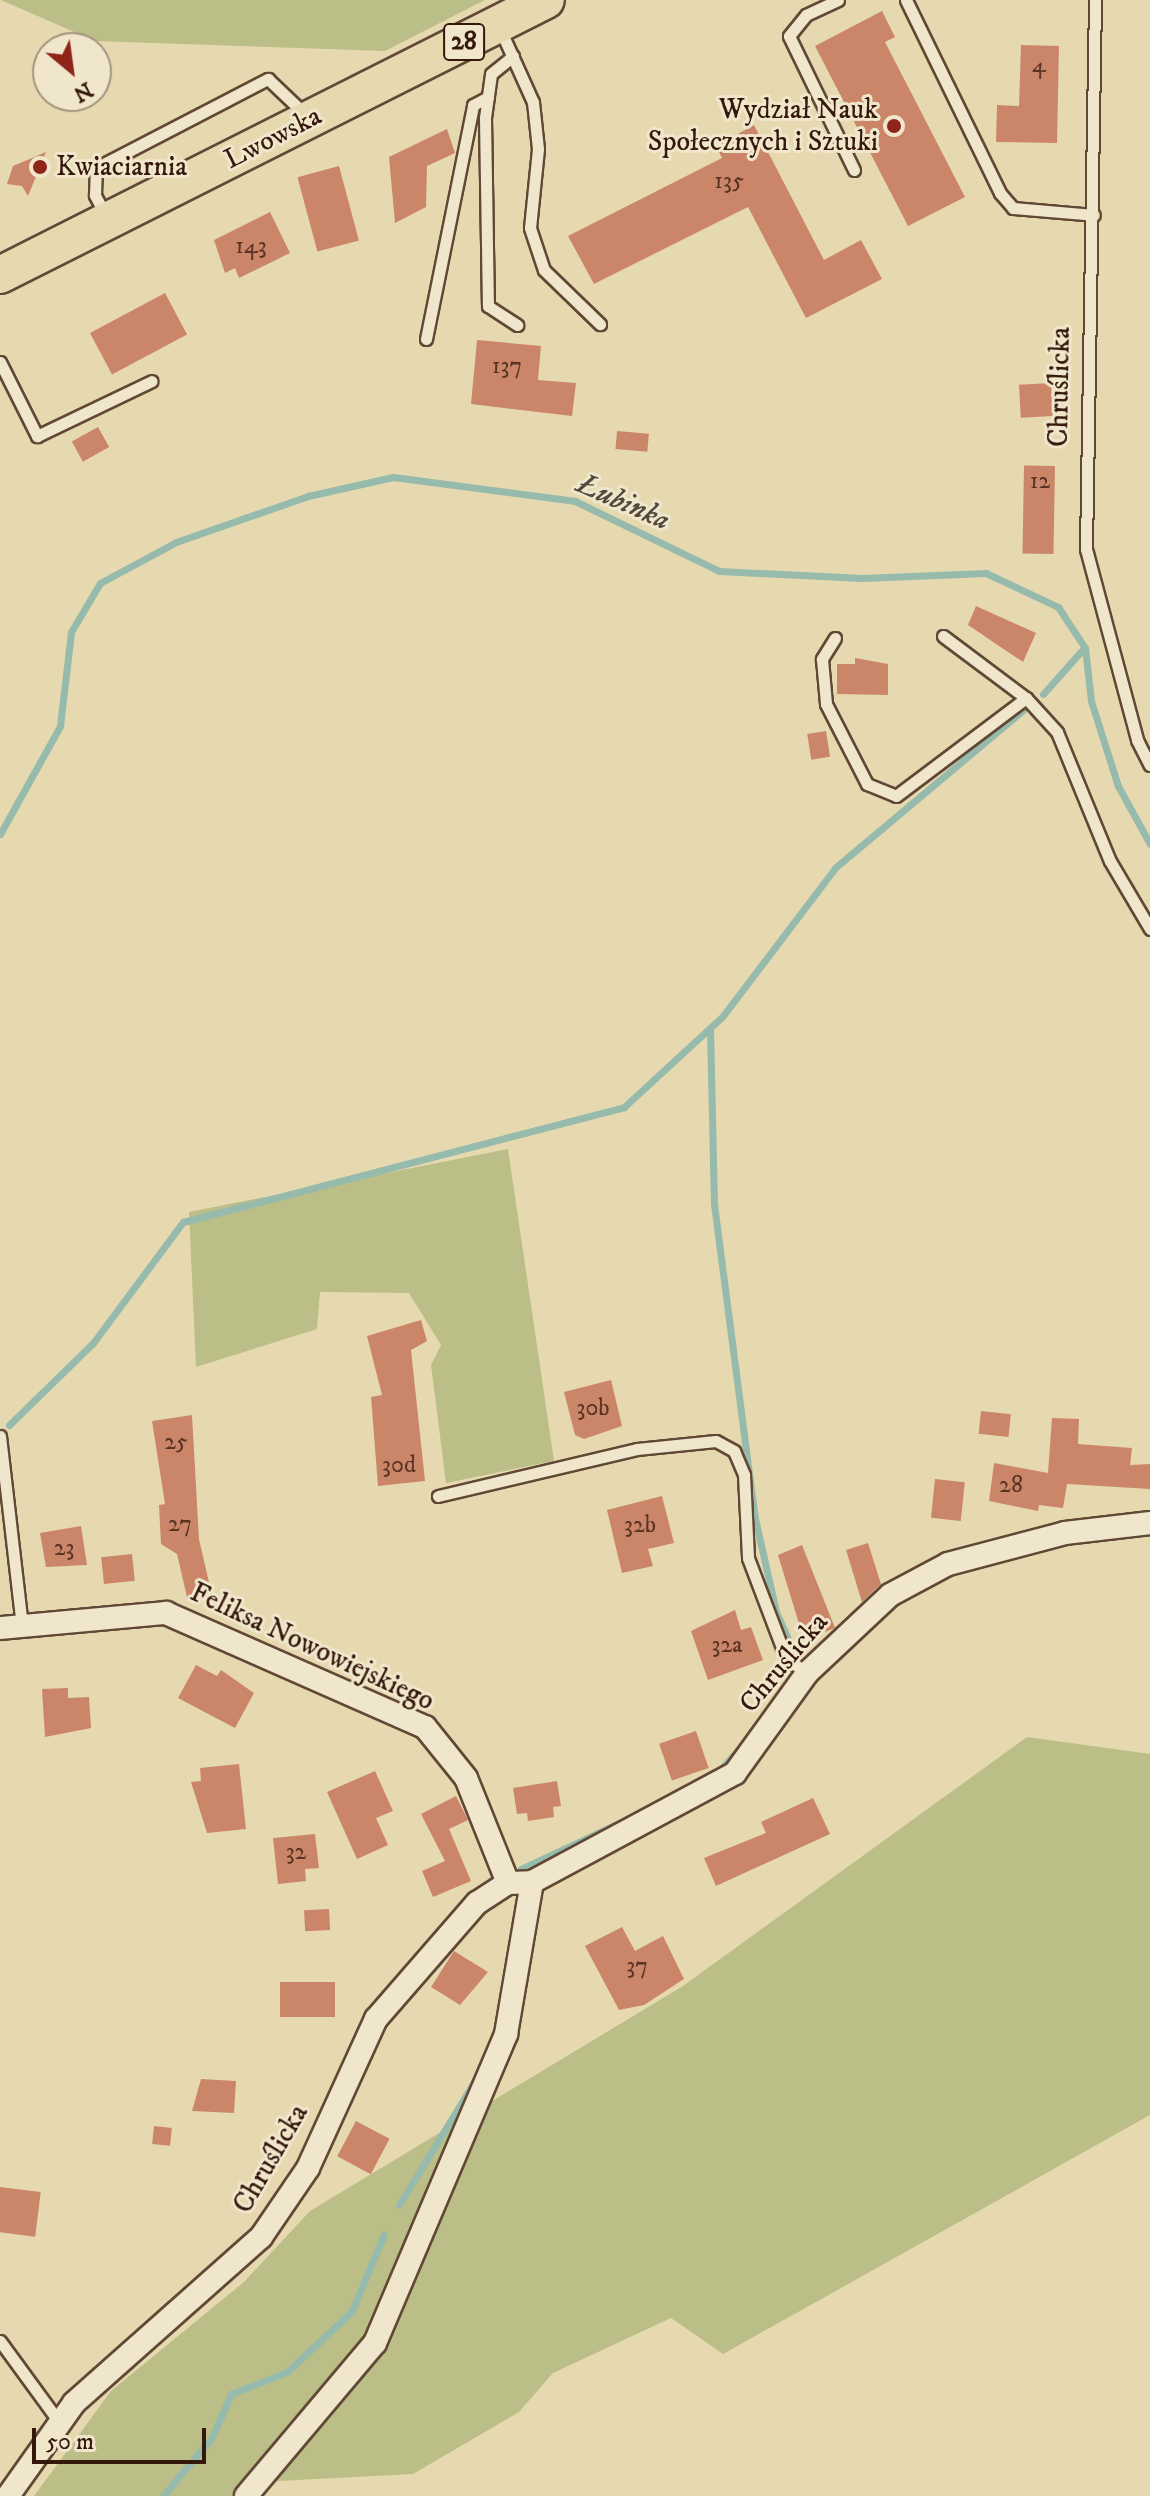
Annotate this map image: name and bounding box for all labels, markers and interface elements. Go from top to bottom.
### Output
road number: 28 [442,20,486,64]
north arrow [32,32,112,112]
house number: 4 [1032,52,1046,80]
text: N [68,75,97,108]
place label: Wydział Nauk Społecznych i Sztuki [648,93,878,159]
street label: Lwowska [219,99,327,177]
marker: Wydział Nauk Społecznych i Sztuki [885,117,903,135]
place label: Kwiaciarnia [56,150,187,184]
marker: Kwiaciarnia [31,158,49,176]
house number: 135 [714,168,744,196]
house number: 143 [235,233,267,261]
street label: Chruślicka [1042,327,1078,447]
house number: 137 [492,353,522,381]
water label: Łubinka [571,467,675,539]
house number: 12 [1030,468,1050,496]
house number: 30b [576,1395,610,1423]
house number: 25 [164,1429,188,1457]
house number: 30d [382,1452,416,1480]
house number: 28 [999,1472,1023,1500]
house number: 27 [168,1511,192,1539]
house number: 32b [624,1512,656,1540]
house number: 23 [54,1535,74,1563]
street label: Feliksa Nowowiejskiego [185,1576,439,1718]
street label: Chruślicka [733,1606,835,1720]
house number: 32a [712,1632,742,1660]
house number: 32 [286,1839,306,1867]
house number: 37 [626,1953,648,1981]
street label: Chruślicka [226,2099,316,2219]
scale bar [36,2412,210,2462]
text: 50 m [46,2427,94,2457]

